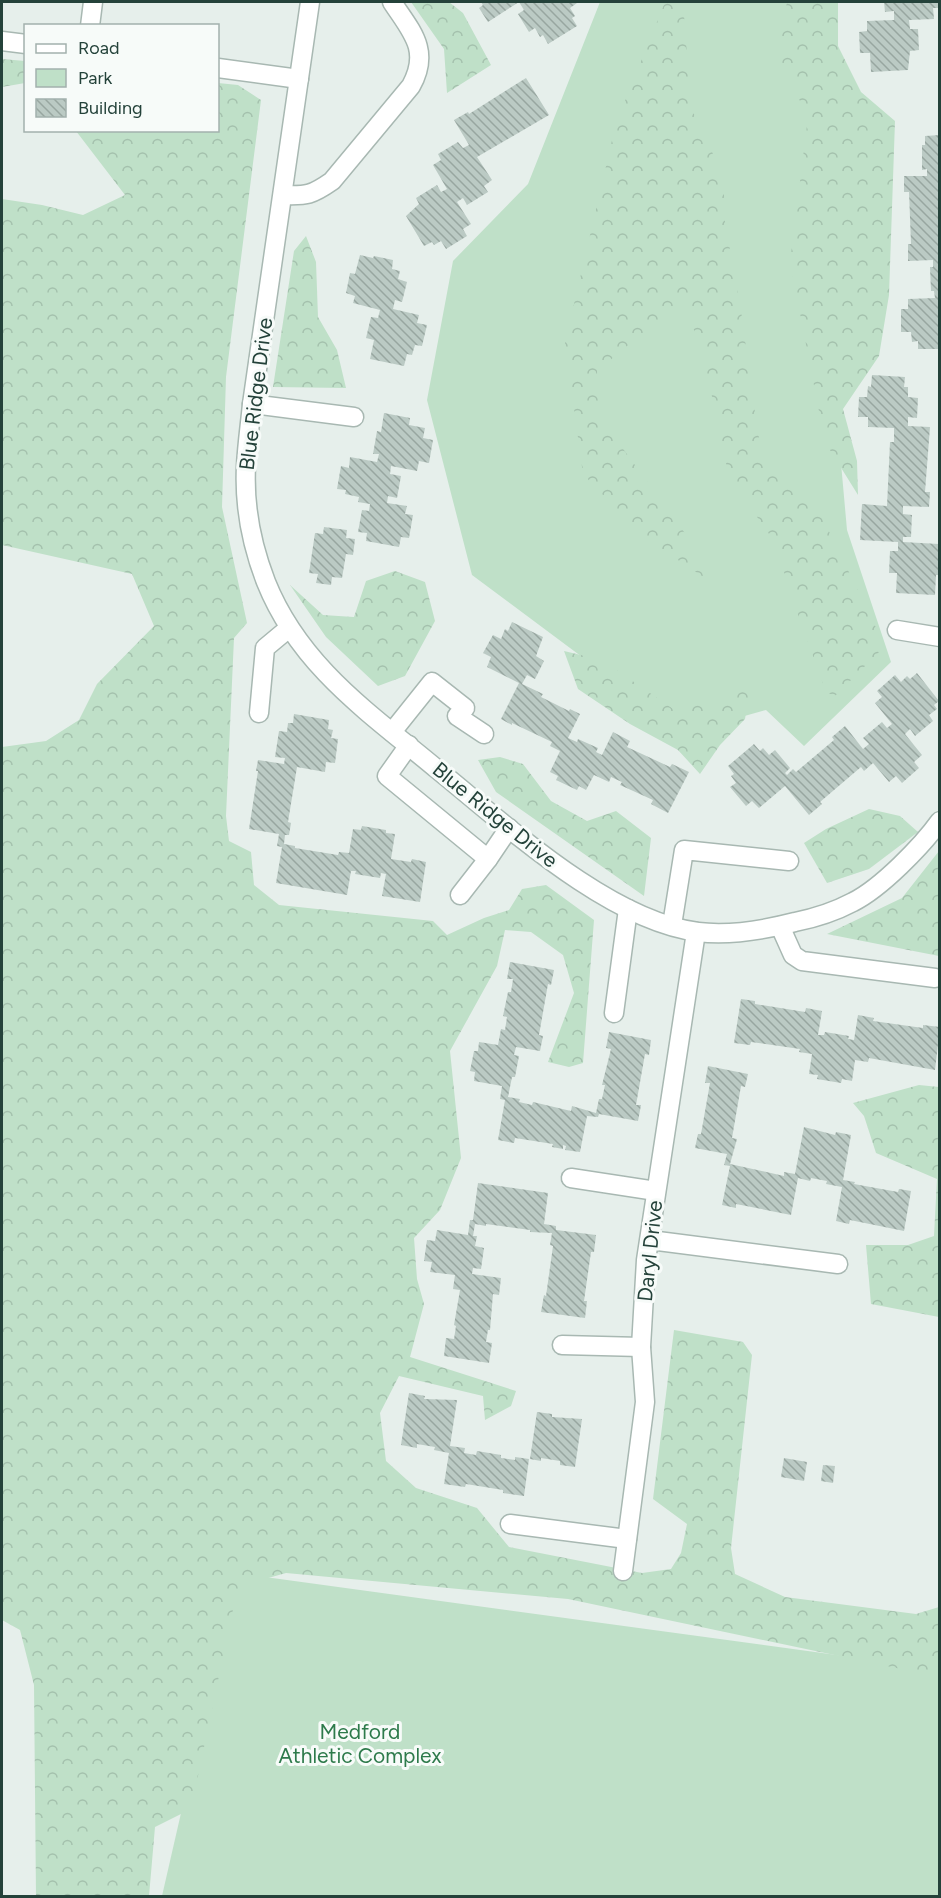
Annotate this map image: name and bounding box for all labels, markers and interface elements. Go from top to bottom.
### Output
legend [24,24,219,132]
text: Road [78,37,119,59]
text: Park [78,67,113,89]
text: Building [78,97,143,119]
street label: Blue Ridge Drive [234,316,277,472]
street label: Blue Ridge Drive [428,757,563,873]
street label: Daryl Drive [632,1199,667,1303]
park label: Medford Athletic Complex [279,1719,441,1768]

